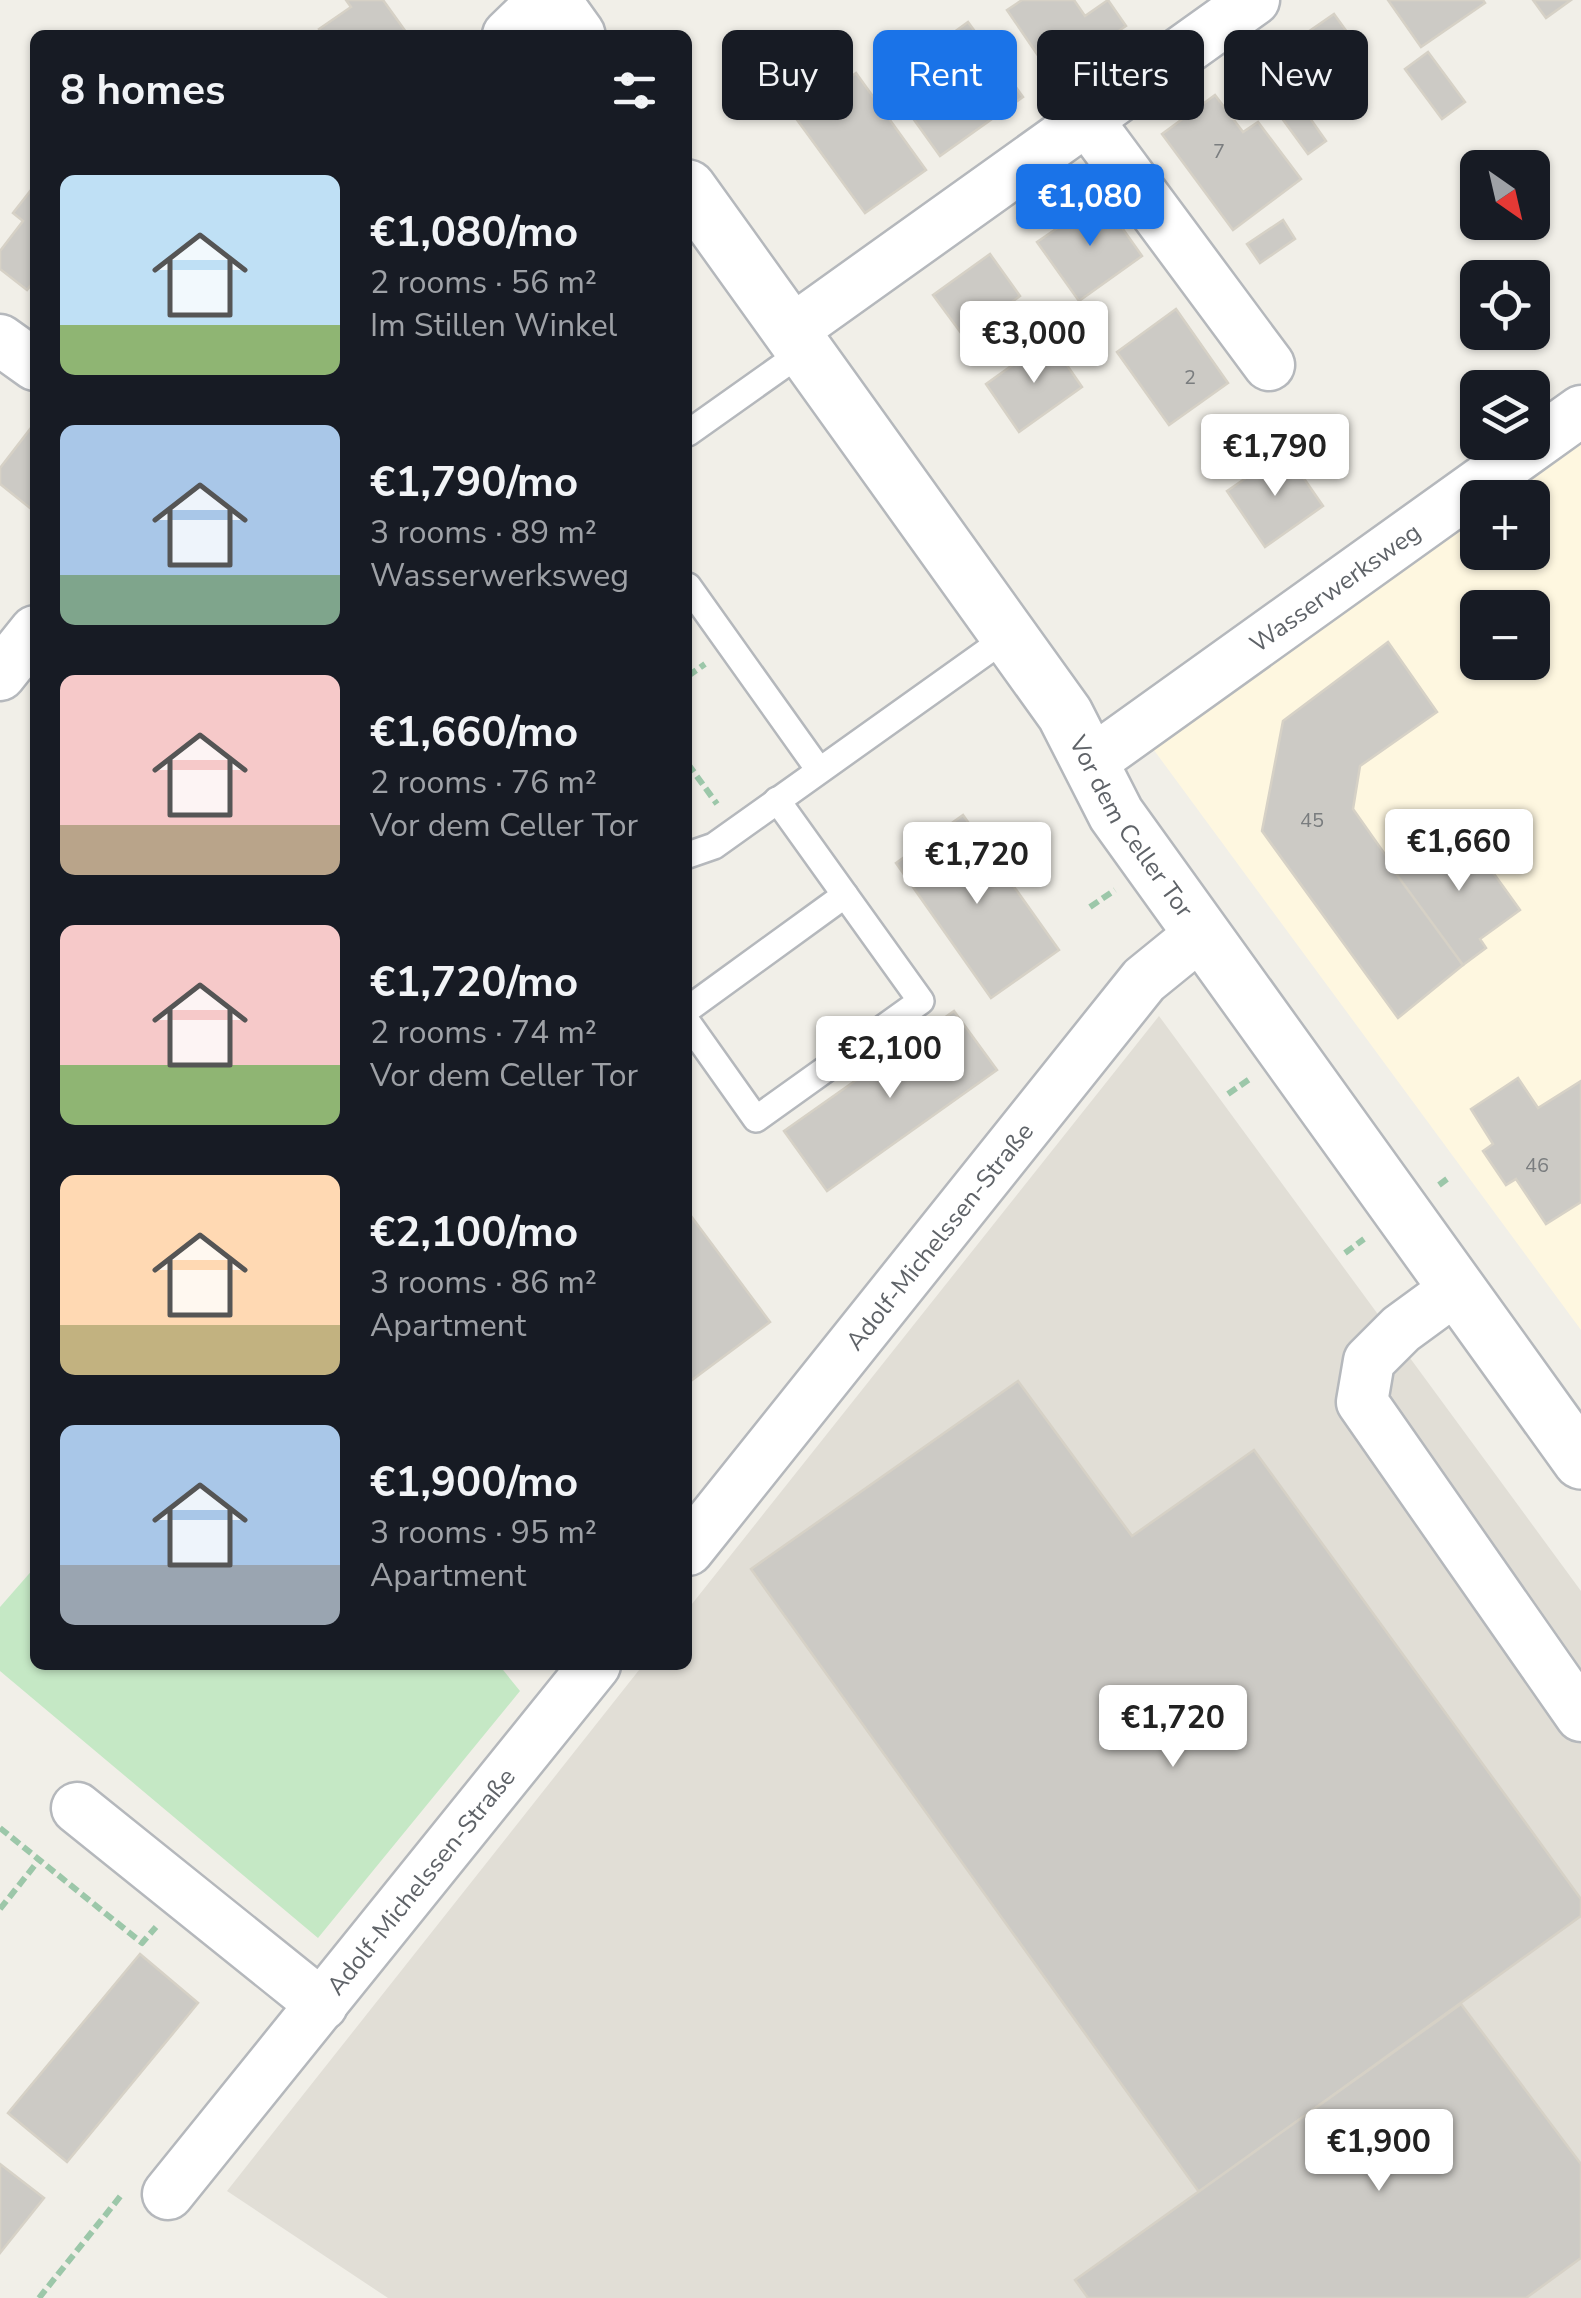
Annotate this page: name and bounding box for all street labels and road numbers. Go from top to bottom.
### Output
street label: Wasserwerksweg [1243,515,1428,661]
street label: Vor dem Celler Tor [1060,729,1201,925]
street label: Adolf-Michelssen-Straße [838,1116,1041,1358]
street label: Adolf-Michelssen-Straße [319,1761,523,2002]

